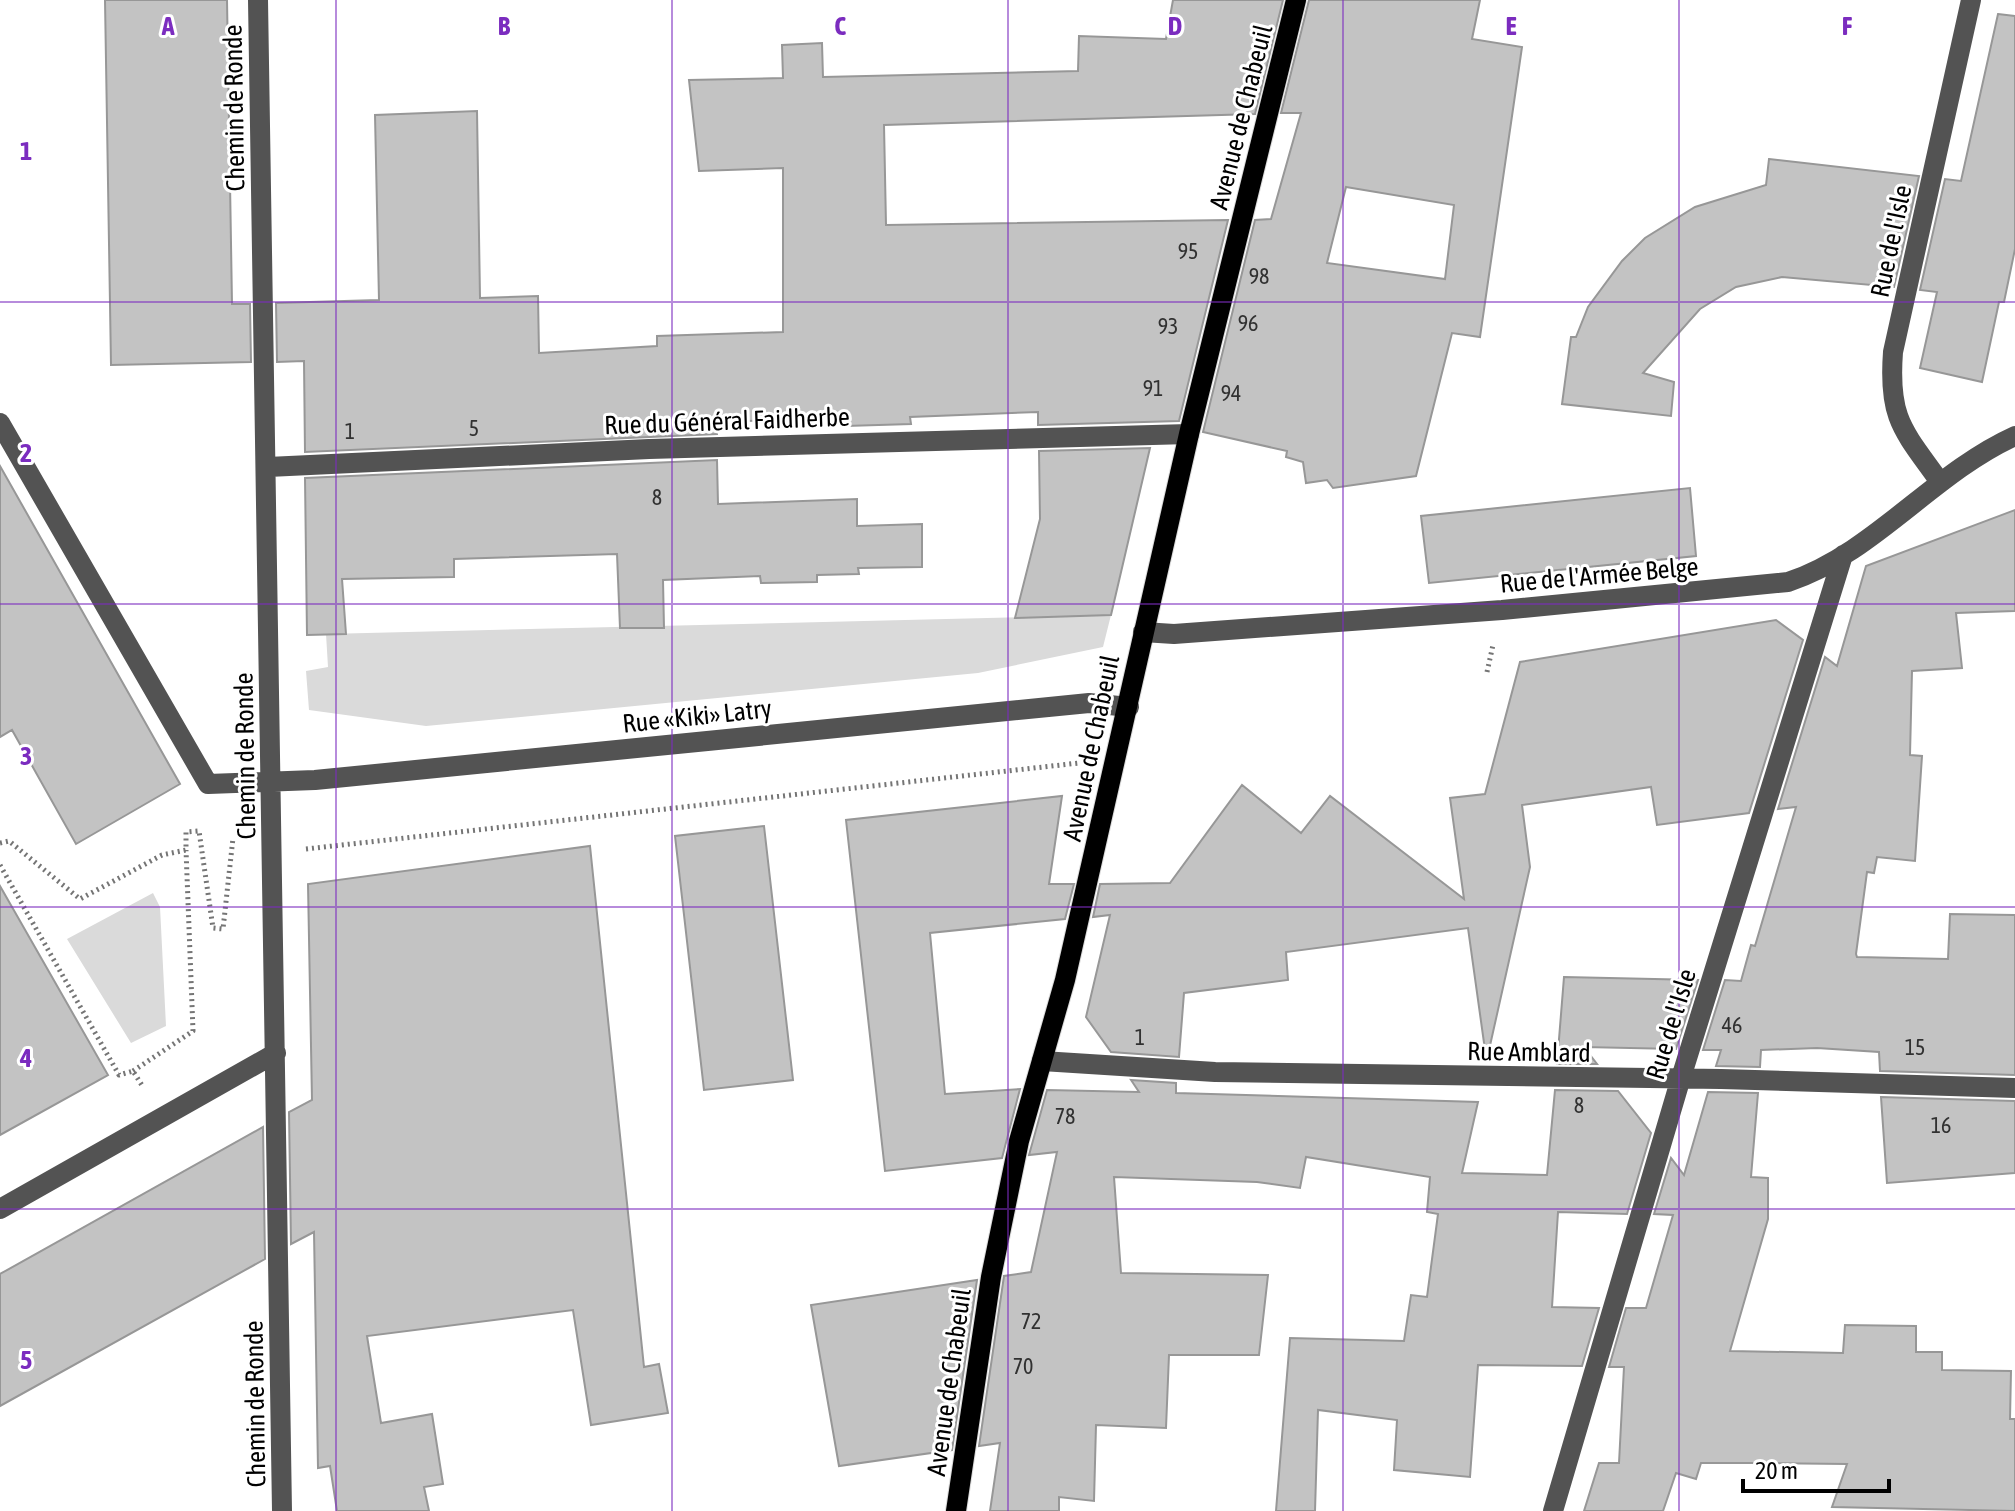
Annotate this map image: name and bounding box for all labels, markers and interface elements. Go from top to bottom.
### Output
text: A [161,11,175,41]
text: B [498,11,511,41]
text: C [834,11,846,41]
text: D [1168,11,1182,41]
text: E [1505,11,1517,41]
text: F [1842,11,1853,41]
street label: Avenue de Chabeuil [1204,21,1278,212]
street label: Chemin de Ronde [218,24,250,192]
text: 1 [20,136,32,166]
street label: Rue de l'Isle [1864,182,1918,300]
house number: 95 [1178,238,1198,264]
house number: 98 [1249,263,1269,289]
house number: 96 [1238,310,1258,336]
house number: 93 [1158,313,1178,339]
house number: 91 [1143,375,1163,401]
house number: 94 [1221,380,1241,406]
street label: Rue du Général Faidherbe [604,402,850,440]
house number: 5 [469,415,479,441]
house number: 1 [345,418,355,444]
text: 2 [20,438,32,468]
house number: 8 [652,484,662,510]
street label: Rue de l'Armée Belge [1499,551,1699,599]
street label: Avenue de Chabeuil [1057,652,1125,844]
street label: Chemin de Ronde [229,672,261,840]
street label: Rue «Kiki» Latry [621,693,773,739]
text: 3 [20,741,32,771]
street label: Rue de l'Isle [1640,965,1702,1083]
house number: 46 [1722,1012,1742,1038]
house number: 1 [1135,1024,1145,1050]
house number: 15 [1905,1034,1925,1060]
street label: Rue Amblard [1467,1036,1591,1068]
text: 4 [19,1043,32,1073]
house number: 8 [1574,1092,1584,1118]
house number: 78 [1055,1103,1075,1129]
house number: 16 [1931,1112,1951,1138]
street label: Avenue de Chabeuil [921,1286,977,1478]
house number: 72 [1021,1308,1041,1334]
street label: Chemin de Ronde [239,1320,271,1488]
text: 5 [20,1345,32,1375]
house number: 70 [1013,1353,1033,1379]
scale bar [1743,1443,1889,1493]
text: 20 m [1755,1457,1798,1484]

